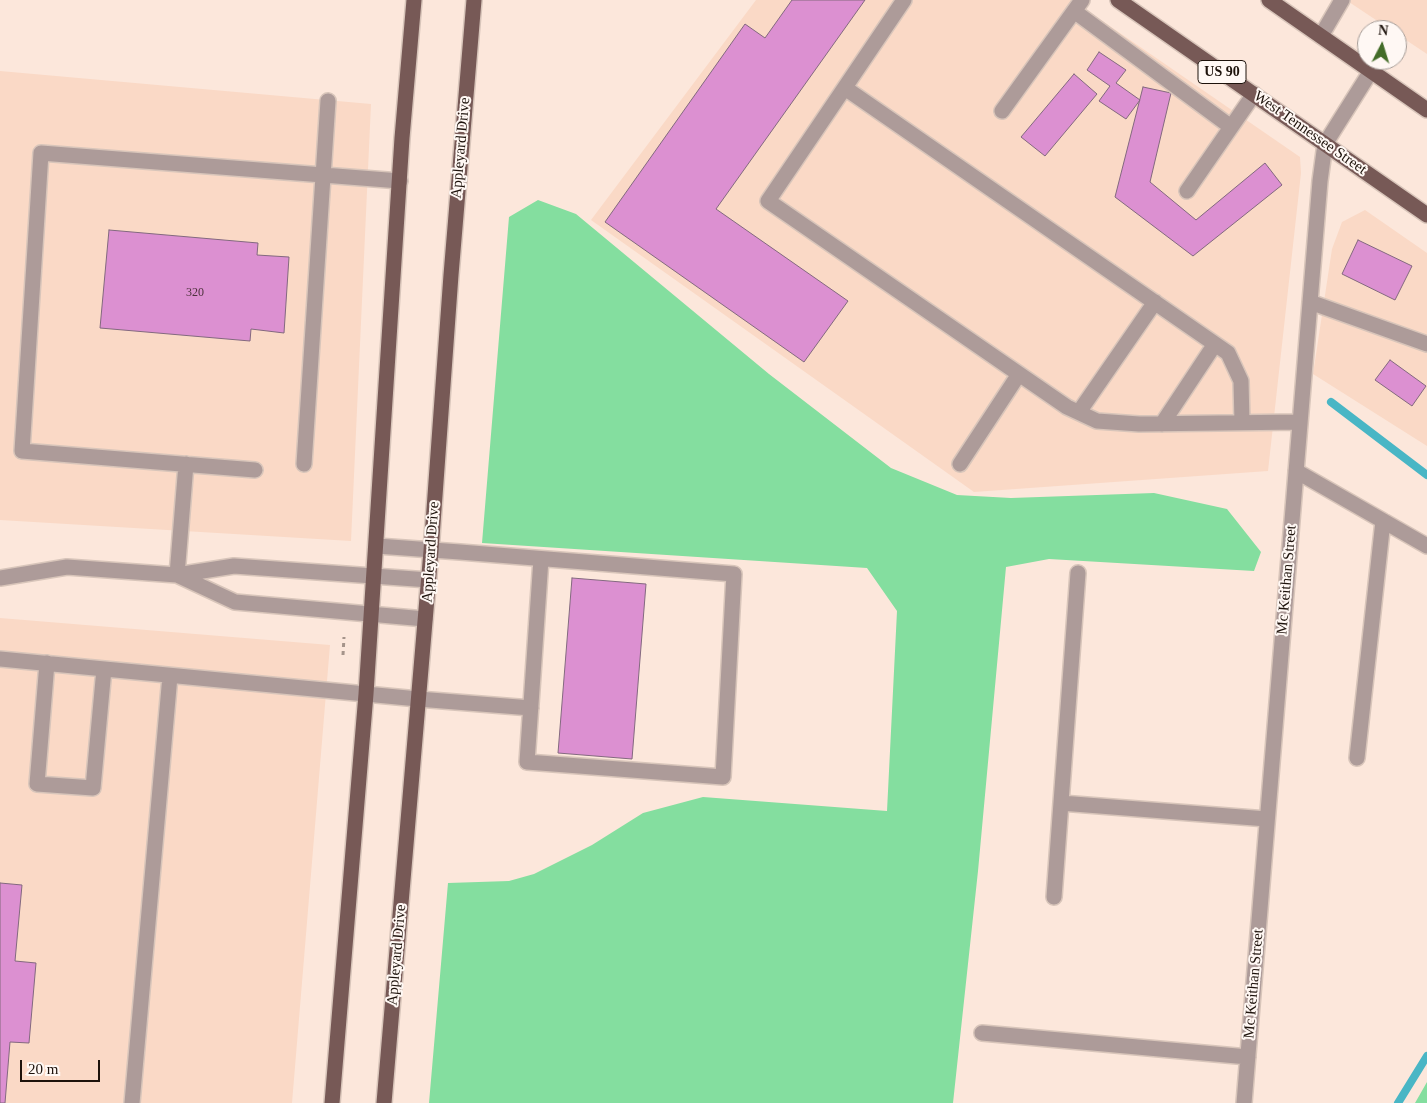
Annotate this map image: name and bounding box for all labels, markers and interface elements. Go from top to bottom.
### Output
north arrow [1357,20,1407,70]
text: N [1378,23,1389,38]
road number: US 90 [1198,61,1246,84]
street label: West Tennessee Street [1250,87,1370,179]
street label: Appleyard Drive [448,97,474,199]
house number: 320 [186,286,204,300]
street label: Appleyard Drive [418,501,444,603]
street label: Mc Keithan Street [1273,524,1301,636]
street label: Appleyard Drive [384,904,410,1006]
street label: Mc Keithan Street [1240,928,1268,1040]
scale bar [22,1050,102,1082]
text: 20 m [28,1061,58,1077]

